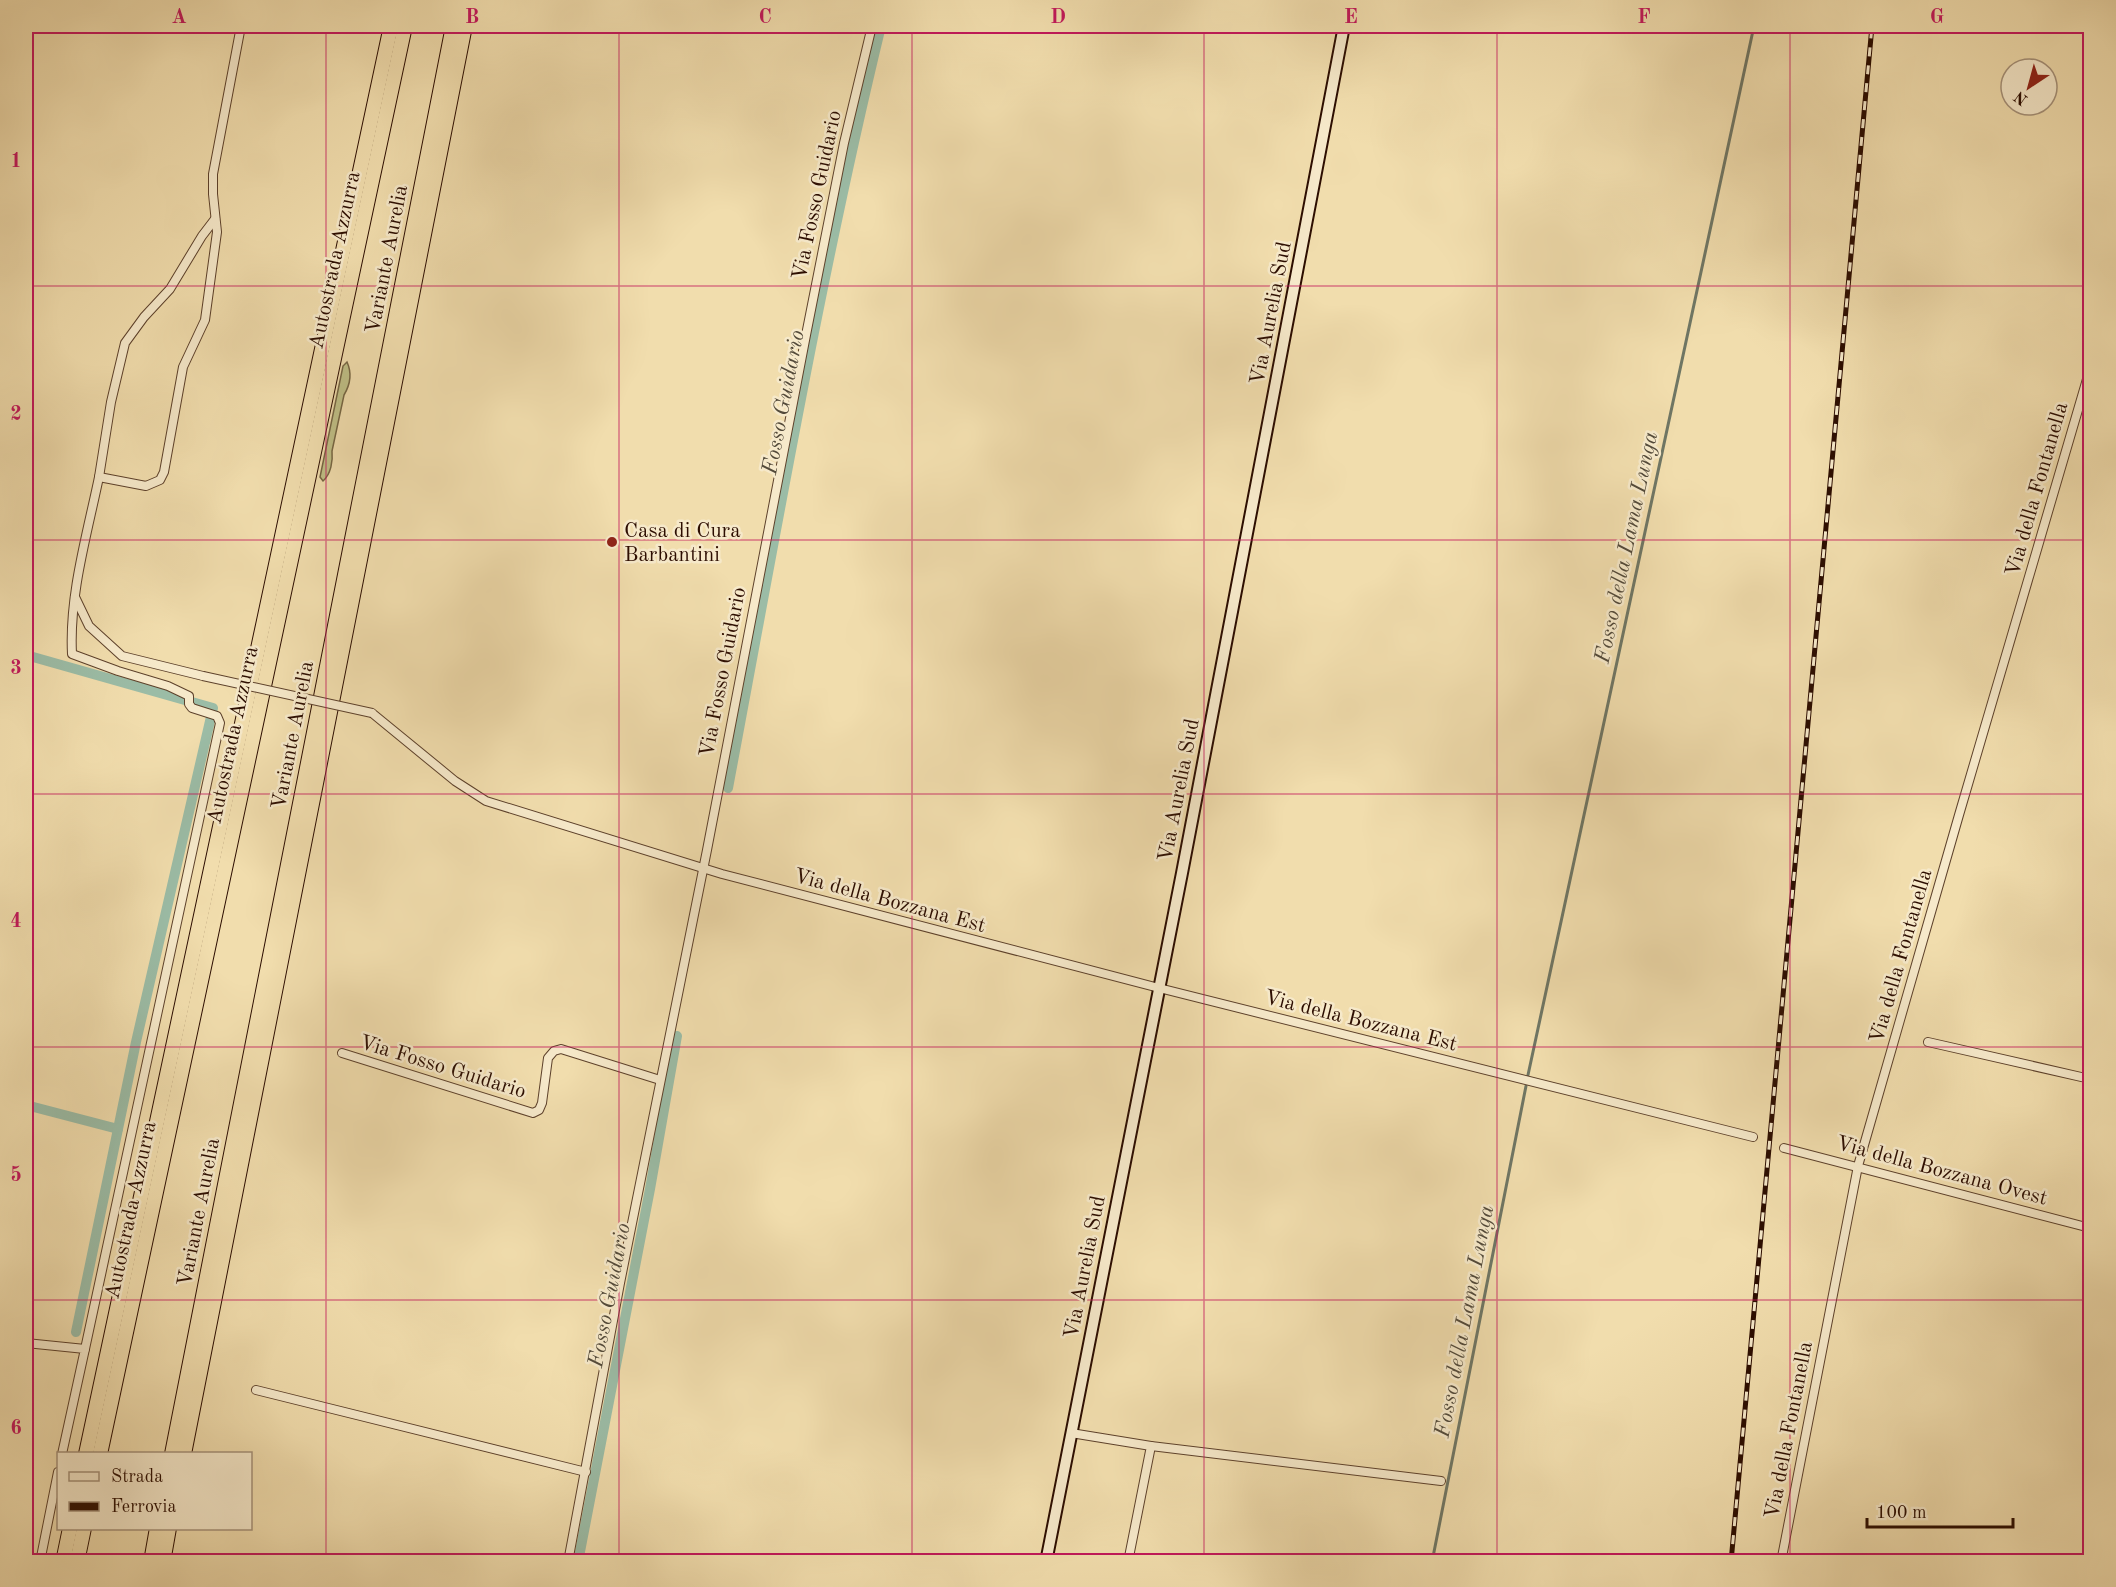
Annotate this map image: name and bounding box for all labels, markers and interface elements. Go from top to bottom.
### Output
text: A [171,8,187,28]
text: B [465,8,479,28]
text: C [758,8,772,28]
text: D [1050,8,1066,28]
text: E [1344,8,1358,28]
text: F [1637,8,1651,28]
text: G [1930,8,1944,28]
north arrow [1999,57,2059,117]
text: N [2011,87,2031,108]
street label: Via Fosso Guidario [789,109,846,282]
text: 1 [10,152,22,172]
street label: Autostrada Azzurra [306,170,365,351]
street label: Variante Aurelia [363,183,412,335]
street label: Via Aurelia Sud [1247,240,1296,387]
water label: Fosso Guidario [759,328,809,477]
street label: Via della Fontanella [2002,400,2072,579]
text: 2 [10,405,22,425]
water label: Fosso della Lama Lunga [1591,429,1662,666]
place label: Casa di Cura Barbantini [624,521,741,566]
marker: Casa di Cura Barbantini [605,535,619,549]
street label: Via Fosso Guidario [697,585,750,759]
street label: Autostrada Azzurra [204,645,263,826]
text: 3 [10,659,22,679]
street label: Variante Aurelia [269,659,318,811]
street label: Via Aurelia Sud [1155,717,1204,864]
street label: Via della Bozzana Est [791,866,988,937]
street label: Via della Fontanella [1866,867,1936,1046]
text: 4 [10,912,22,932]
street label: Via della Bozzana Est [1262,987,1459,1056]
street label: Via Fosso Guidario [357,1032,528,1103]
street label: Autostrada Azzurra [102,1120,161,1301]
street label: Via della Bozzana Ovest [1834,1133,2049,1210]
street label: Variante Aurelia [175,1136,224,1288]
text: 5 [10,1165,22,1186]
street label: Via Aurelia Sud [1061,1194,1110,1341]
water label: Fosso della Lama Lunga [1431,1203,1498,1440]
water label: Fosso Guidario [585,1221,635,1370]
street label: Via della Fontanella [1762,1340,1817,1521]
text: 6 [10,1419,22,1439]
legend [57,1452,252,1530]
text: Strada [111,1468,163,1486]
scale bar [1867,1491,2012,1529]
text: Ferrovia [111,1498,176,1516]
text: 100 m [1876,1504,1927,1522]

